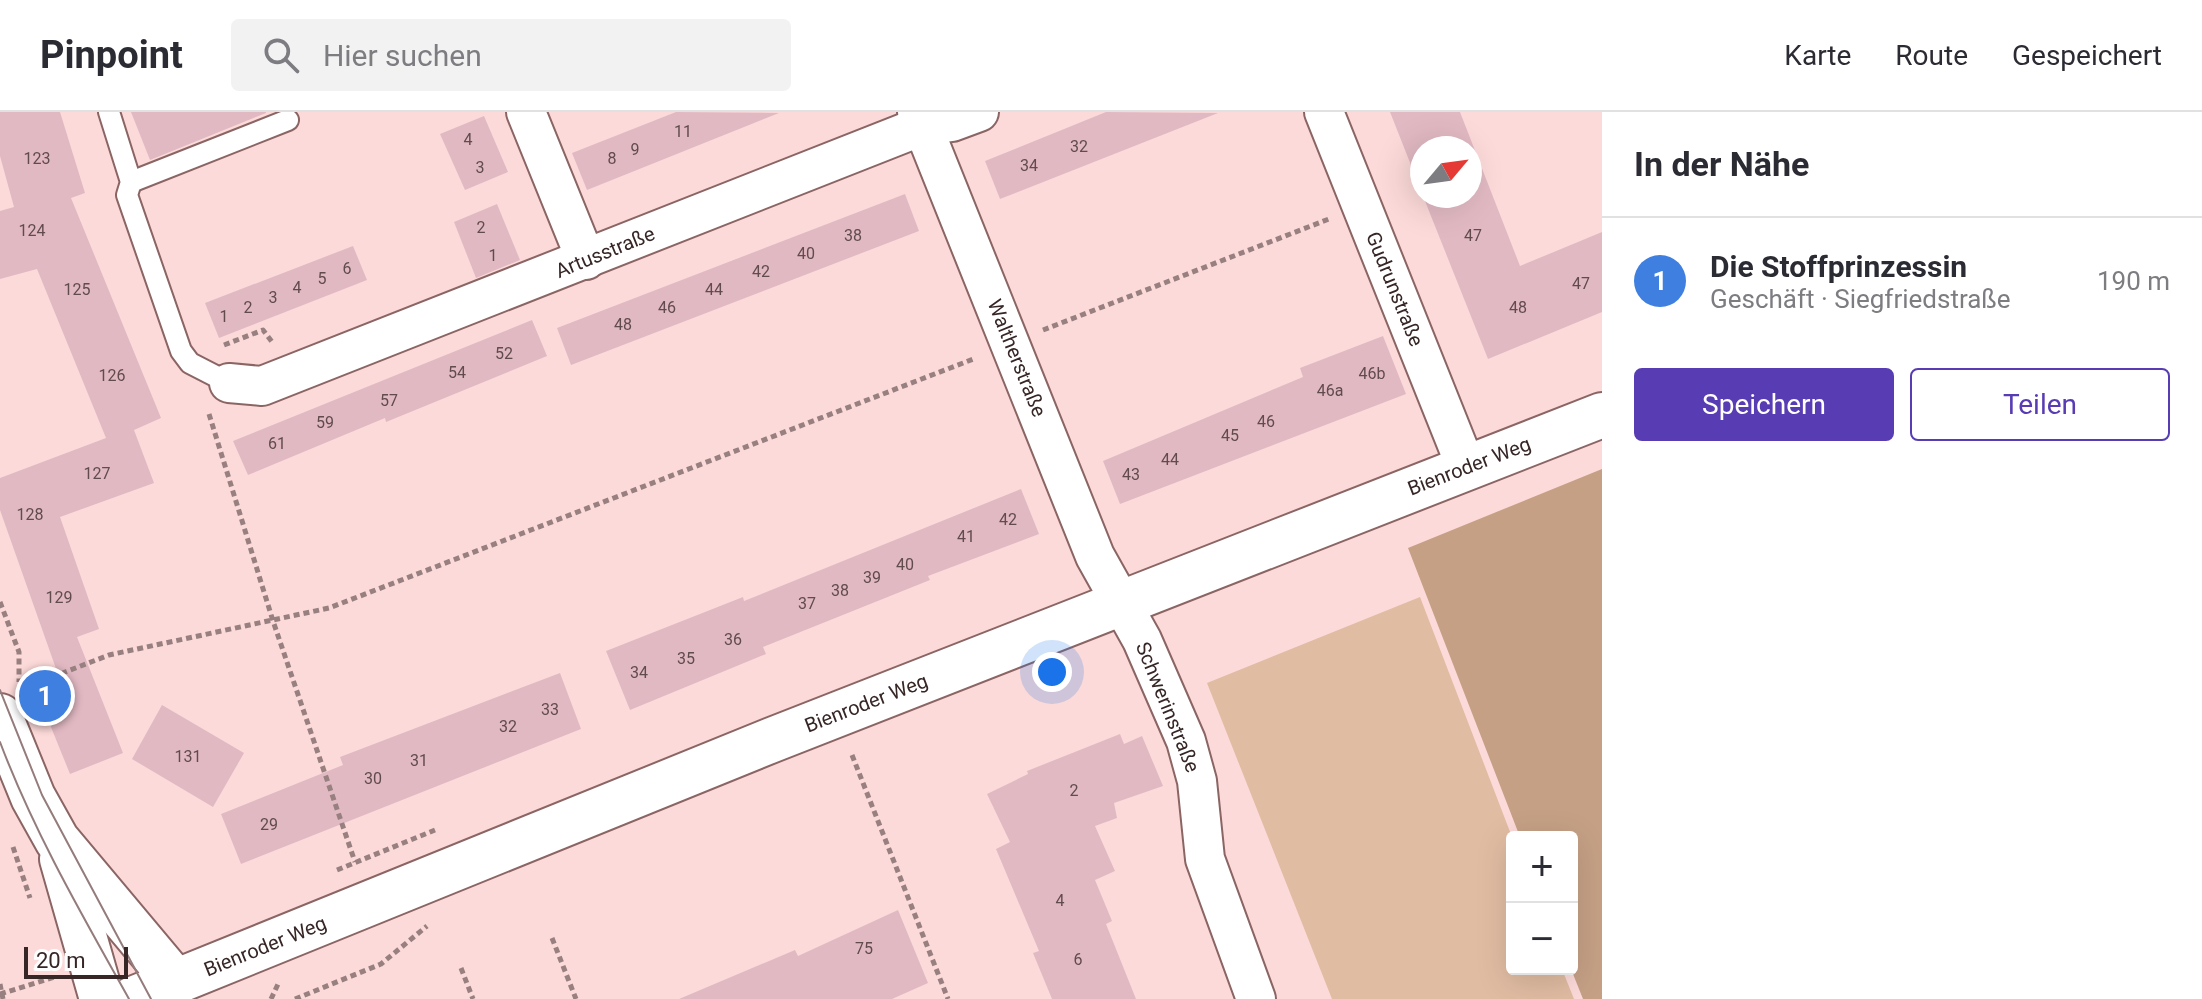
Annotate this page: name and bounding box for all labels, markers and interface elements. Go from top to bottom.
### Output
search box [231,19,791,91]
text: Pinpoint [40,33,183,77]
icon: search [259,33,303,77]
text: Hier suchen [323,38,482,73]
text: Karte [1784,39,1851,72]
text: Route [1895,39,1968,72]
text: Gespeichert [2012,39,2162,72]
house number: 11 [674,122,692,141]
house number: 4 [464,130,473,149]
north arrow [1410,136,1482,208]
house number: 32 [1070,137,1088,156]
house number: 9 [631,140,640,159]
text: In der Nähe [1634,144,1809,184]
house number: 123 [24,149,50,168]
house number: 8 [608,149,617,168]
house number: 34 [1020,156,1038,175]
house number: 3 [476,158,485,177]
house number: 2 [477,218,486,237]
house number: 124 [19,221,45,240]
street label: Artusstraße [552,221,658,283]
house number: 38 [844,226,862,245]
house number: 47 [1464,226,1482,245]
street label: Gudrunstraße [1361,228,1429,350]
house number: 40 [797,244,815,263]
house number: 1 [489,246,498,265]
text: Die Stoffprinzessin [1710,249,1967,284]
house number: 6 [343,259,352,278]
house number: 42 [752,262,770,281]
text: 1 [1653,266,1667,296]
text: 190 m [2097,266,2170,296]
house number: 5 [318,269,327,288]
house number: 47 [1572,274,1590,293]
house number: 4 [293,278,302,297]
house number: 125 [64,280,90,299]
house number: 44 [705,280,723,299]
text: Geschäft · Siegfriedstraße [1710,284,2011,314]
house number: 3 [269,288,278,307]
street label: Waltherstraße [983,296,1051,420]
house number: 2 [244,298,253,317]
house number: 46 [658,298,676,317]
house number: 48 [1509,298,1527,317]
house number: 1 [220,307,229,326]
house number: 48 [614,315,632,334]
house number: 52 [495,344,513,363]
house number: 54 [448,363,466,382]
house number: 46b [1359,364,1386,383]
house number: 126 [99,366,125,385]
button: Speichern [1634,368,1894,441]
button: Teilen [1910,368,2170,441]
house number: 46a [1317,381,1343,400]
house number: 57 [380,391,398,410]
house number: 46 [1257,412,1275,431]
house number: 59 [316,413,334,432]
house number: 45 [1221,426,1239,445]
street label: Bienroder Weg [1404,432,1534,500]
house number: 61 [268,434,286,453]
house number: 44 [1161,450,1179,469]
house number: 127 [84,464,110,483]
house number: 43 [1122,465,1140,484]
house number: 128 [17,505,43,524]
house number: 42 [999,510,1017,529]
house number: 41 [957,527,975,546]
house number: 40 [896,555,914,574]
house number: 39 [863,568,881,587]
house number: 38 [831,581,849,600]
house number: 129 [46,588,72,607]
house number: 37 [798,594,816,613]
house number: 36 [724,630,742,649]
street label: Schwerinstraße [1131,638,1205,776]
house number: 35 [677,649,695,668]
your location [1032,652,1072,692]
house number: 34 [630,663,648,682]
pin: 1 [19,666,71,726]
street label: Bienroder Weg [801,669,931,737]
house number: 33 [541,700,559,719]
house number: 32 [499,717,517,736]
house number: 131 [175,747,201,766]
house number: 31 [410,751,428,770]
house number: 30 [364,769,382,788]
house number: 2 [1070,781,1079,800]
house number: 29 [260,815,278,834]
map controls [1506,831,1578,975]
button: + [1506,831,1578,903]
house number: 4 [1056,891,1065,910]
button: − [1506,903,1578,975]
street label: Bienroder Weg [200,911,330,981]
house number: 75 [855,939,873,958]
scale bar [24,943,128,979]
text: 20 m [36,948,85,973]
house number: 6 [1074,950,1083,969]

